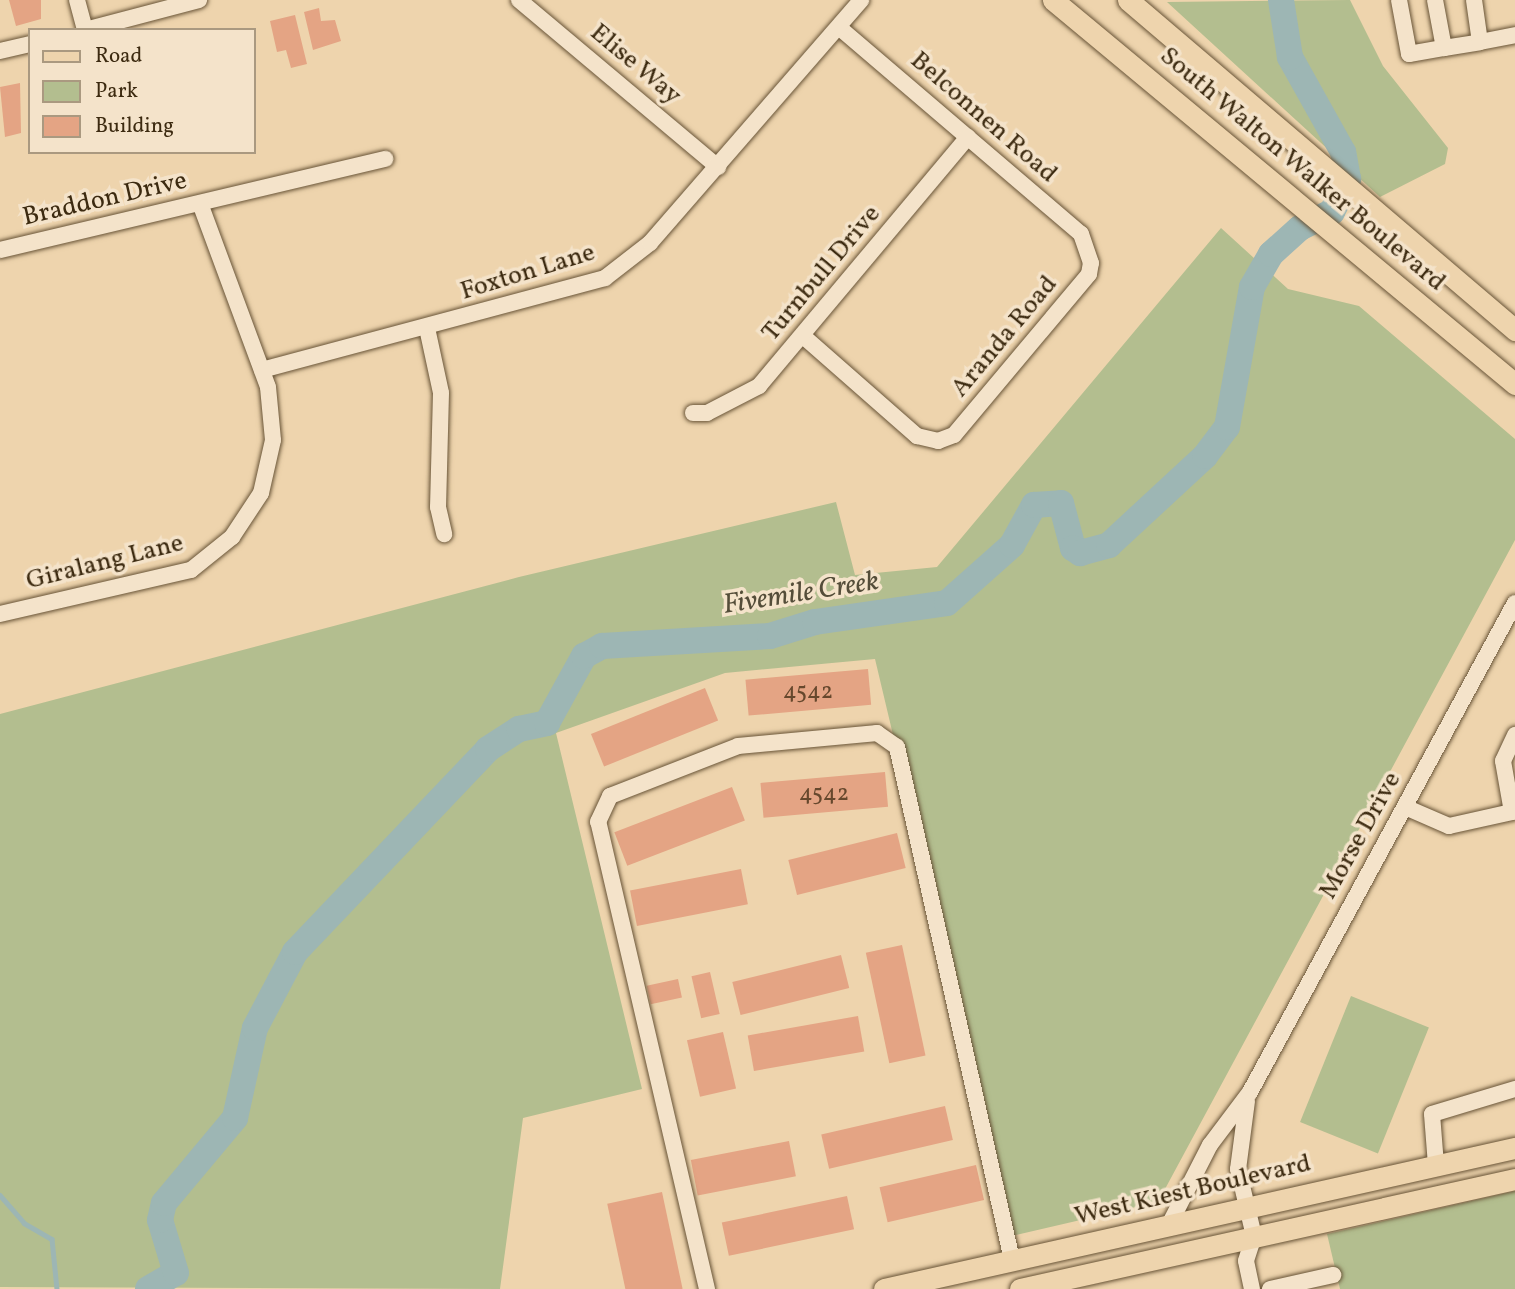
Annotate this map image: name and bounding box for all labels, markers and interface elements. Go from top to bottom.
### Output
street label: Elise Way [583,18,687,112]
legend [28,28,256,154]
street label: South Walton Walker Boulevard [1152,41,1452,299]
text: Road [95,42,142,71]
street label: Belconnen Road [903,46,1063,190]
text: Park [95,77,138,106]
text: Building [95,112,174,141]
street label: Braddon Drive [20,166,190,234]
street label: Turnbull Drive [756,200,888,348]
street label: Foxton Lane [457,238,599,308]
street label: Aranda Road [945,270,1065,404]
street label: Giralang Lane [23,528,187,598]
water label: Fivemile Creek [721,565,881,623]
house number: 4542 [783,678,833,706]
street label: Morse Drive [1313,767,1409,905]
house number: 4542 [799,780,849,808]
street label: West Kiest Boulevard [1072,1149,1314,1233]

